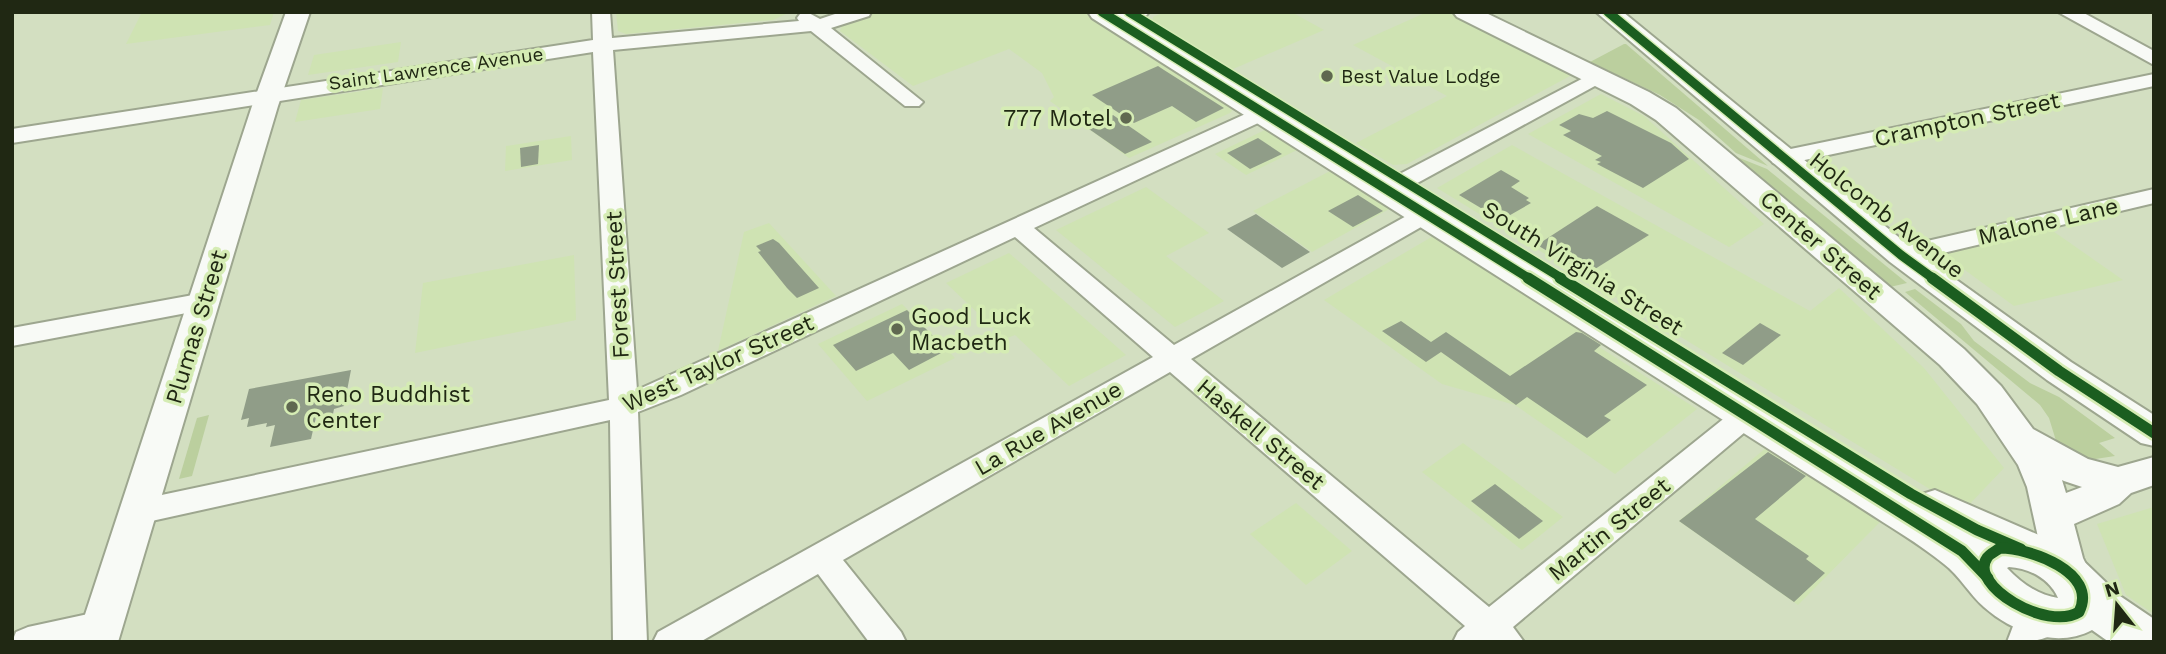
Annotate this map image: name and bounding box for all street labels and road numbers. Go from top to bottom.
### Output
street label: Saint Lawrence Avenue [327,42,545,95]
street label: Crampton Street [1872,87,2063,152]
street label: Holcomb Avenue [1804,147,1969,284]
street label: Center Street [1754,185,1887,306]
street label: Malone Lane [1975,192,2121,251]
street label: South Virginia Street [1477,196,1688,341]
street label: Forest Street [600,210,635,359]
street label: Plumas Street [160,247,233,407]
street label: West Taylor Street [619,309,818,418]
street label: Haskell Street [1191,373,1330,496]
street label: La Rue Avenue [970,376,1126,481]
street label: Martin Street [1543,472,1676,587]

